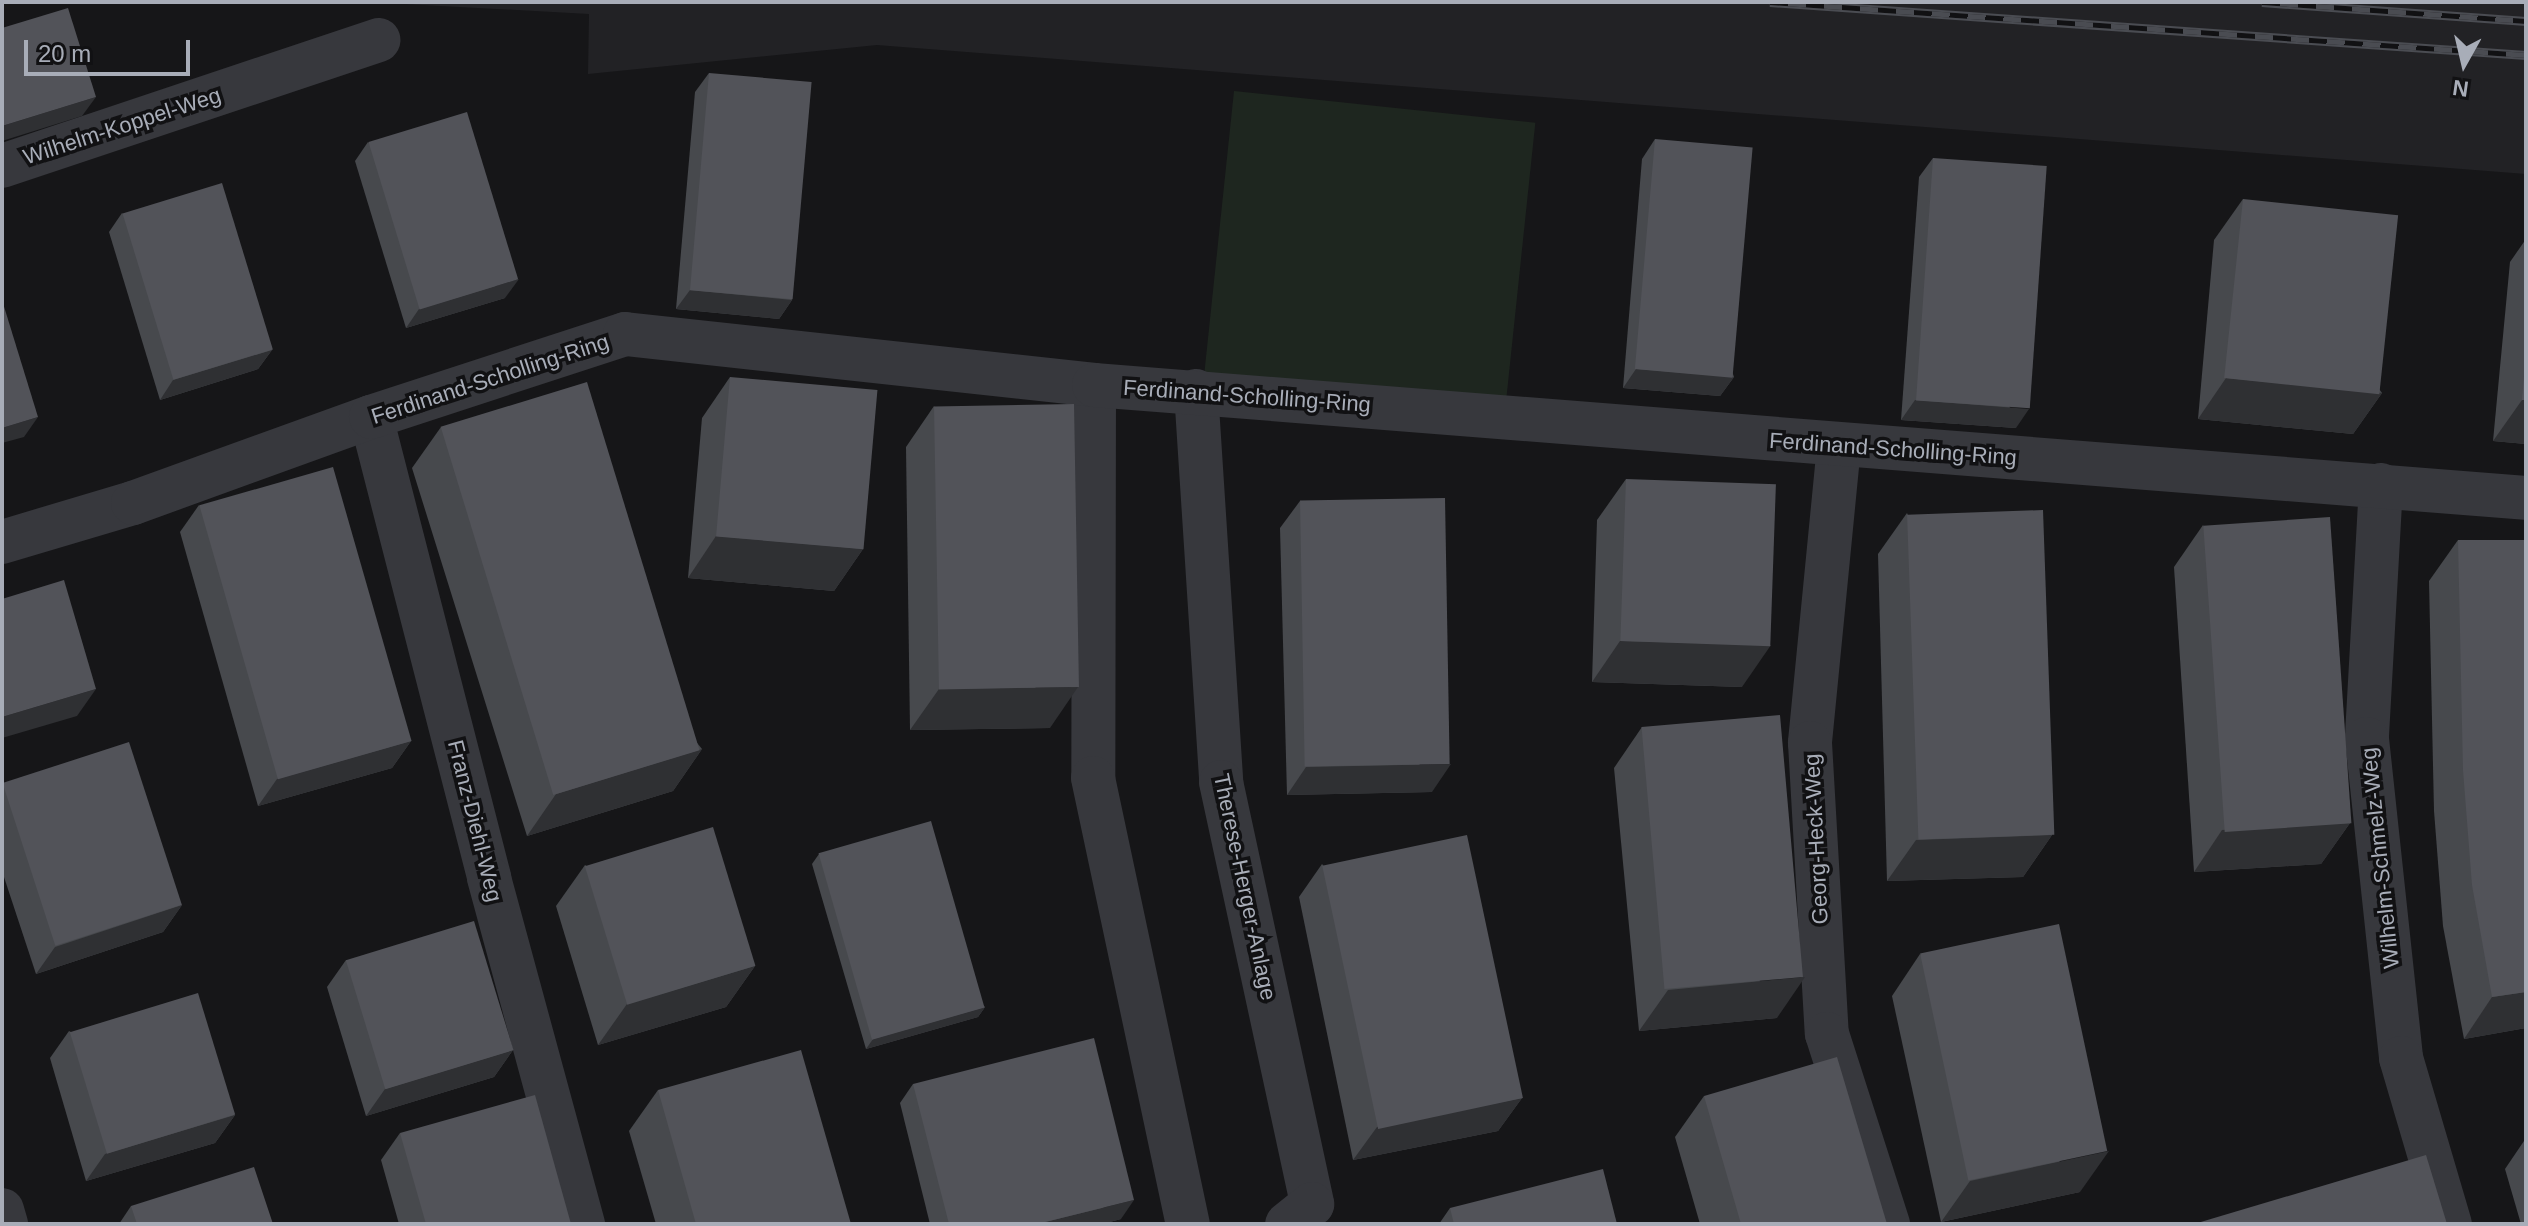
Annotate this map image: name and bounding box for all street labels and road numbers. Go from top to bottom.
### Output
street label: Wilhelm-Koppel-Weg [20,82,224,170]
street label: Ferdinand-Scholling-Ring [368,328,612,430]
street label: Ferdinand-Scholling-Ring [1122,374,1372,418]
street label: Ferdinand-Scholling-Ring [1768,427,2018,471]
street label: Franz-Diehl-Weg [442,737,508,905]
street label: Wilhelm-Schmelz-Weg [2355,746,2405,970]
street label: Georg-Heck-Weg [1798,753,1834,925]
street label: Therese-Herger-Anlage [1208,771,1282,1003]

